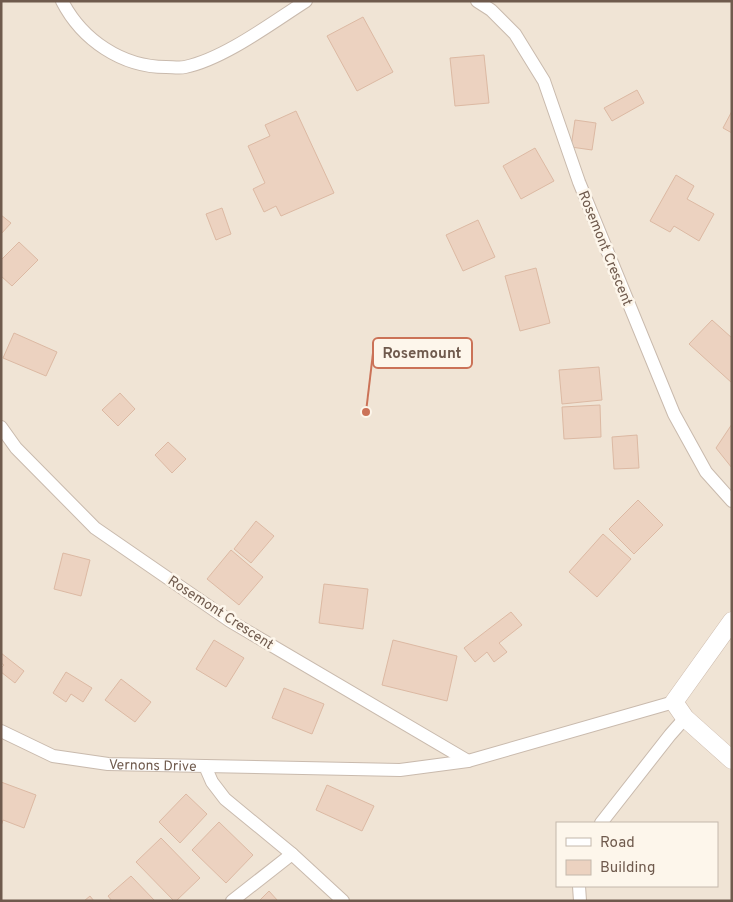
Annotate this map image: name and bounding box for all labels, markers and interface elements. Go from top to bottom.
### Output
street label: Rosemont Crescent [574,189,635,309]
callout: Rosemount [373,338,472,368]
text: Rosemount [382,345,462,364]
street label: Rosemont Crescent [164,573,276,654]
street label: Vernons Drive [109,757,197,776]
legend [556,822,718,887]
text: Road [600,834,635,853]
text: Building [600,859,655,878]

